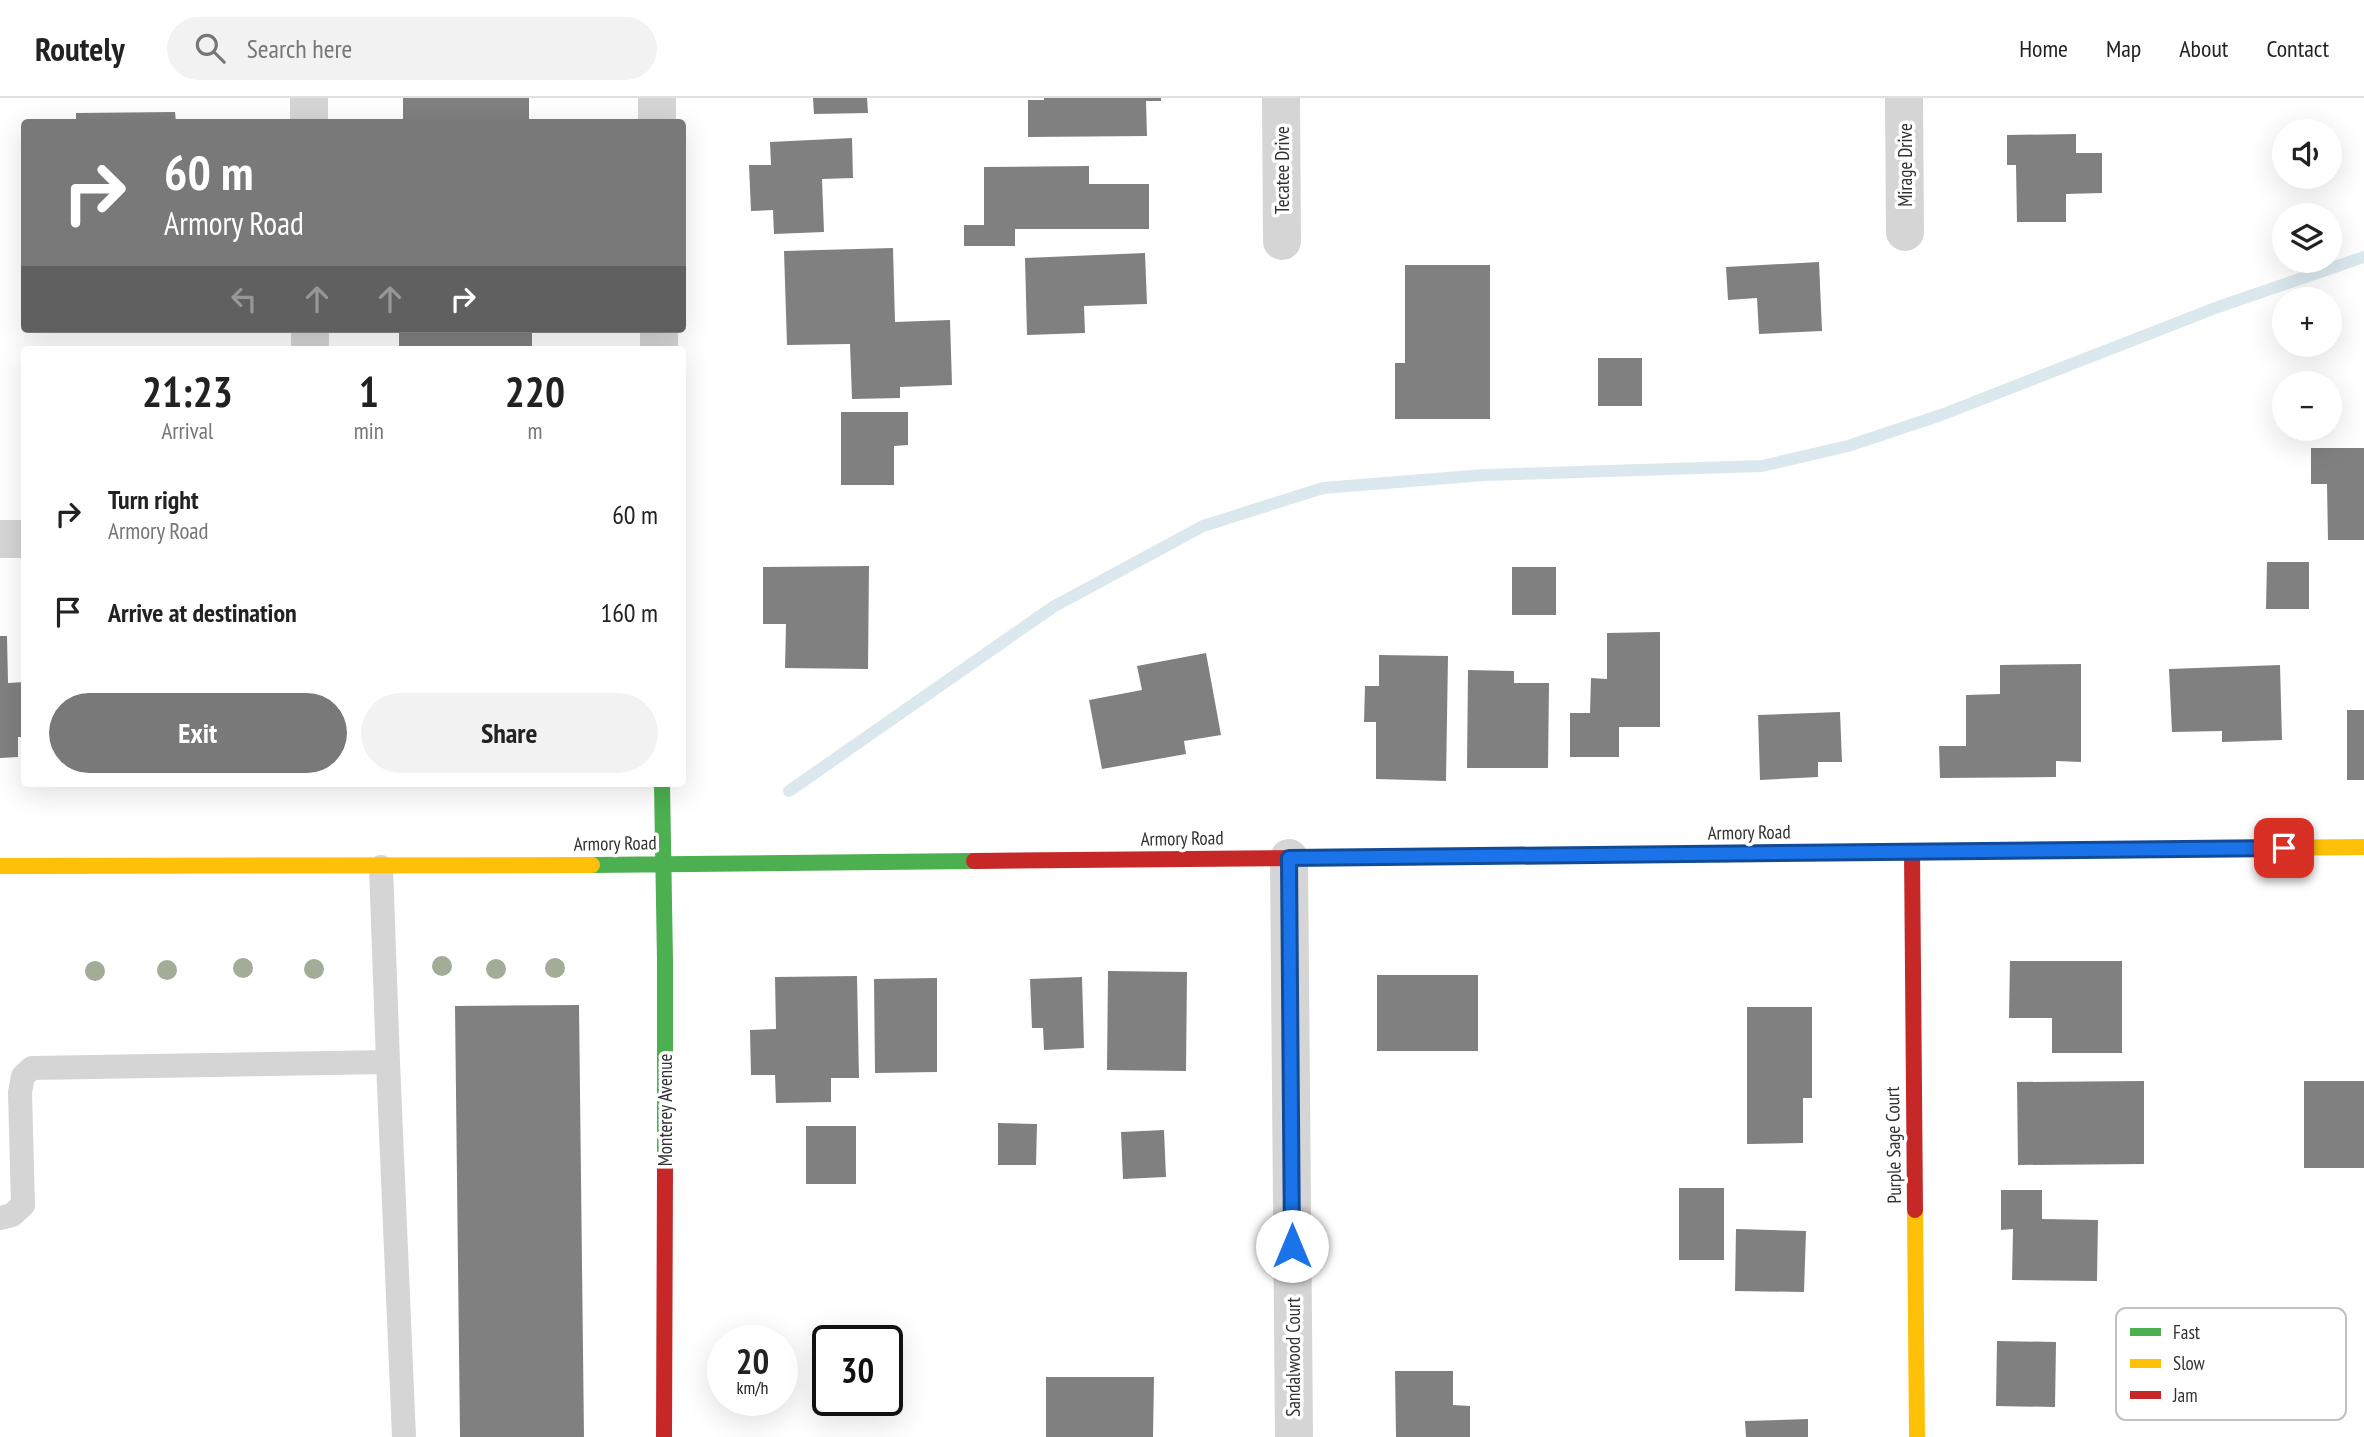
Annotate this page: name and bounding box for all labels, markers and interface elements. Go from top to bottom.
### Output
search box [167,17,657,80]
text: Routely [35,27,125,70]
icon: search [191,29,229,67]
text: Search here [247,32,352,65]
text: Home [2019,33,2068,64]
text: Map [2106,33,2141,64]
text: About [2179,33,2228,64]
text: Contact [2266,33,2329,64]
map controls [2272,119,2342,441]
button: sound [2272,119,2342,189]
street label: Mirage Drive [1893,123,1917,207]
street label: Tecatee Drive [1270,126,1294,214]
text: 60 m [164,140,253,204]
icon: right [49,147,140,238]
text: Armory Road [164,202,304,244]
button: layers [2272,203,2342,273]
icon: left [225,280,263,318]
icon: ahead [298,280,336,318]
icon: ahead [371,280,409,318]
icon: right [444,280,482,318]
button: + [2272,287,2342,357]
text: 21:23 [142,364,233,419]
text: 1 [359,364,379,419]
text: 220 [505,364,565,419]
button: − [2272,371,2342,441]
text: Arrival [161,416,213,445]
text: min [354,416,384,445]
text: m [527,416,542,445]
text: Turn right [108,483,199,516]
icon: right [49,495,87,533]
text: 60 m [612,498,658,531]
text: Armory Road [108,516,209,545]
icon: arrive [49,593,87,631]
text: Arrive at destination [108,596,297,629]
text: 160 m [600,596,658,629]
button: Exit [49,693,347,773]
button: Share [361,693,658,773]
pin [2254,818,2314,878]
street label: Armory Road [1707,819,1791,845]
street label: Armory Road [1140,825,1224,851]
icon: arrive [2265,829,2303,867]
street label: Armory Road [573,830,657,856]
street label: Monterey Avenue [653,1054,677,1166]
street label: Purple Sage Court [1880,1085,1906,1204]
position arrow [1255,1209,1329,1283]
street label: Sandalwood Court [1281,1296,1305,1417]
legend [2116,1308,2346,1420]
text: Fast [2173,1320,2201,1344]
speed limit sign: 30 [812,1325,903,1416]
text: 20 [736,1338,769,1384]
text: Slow [2173,1351,2206,1375]
text: km/h [737,1376,768,1399]
text: Jam [2172,1383,2198,1407]

